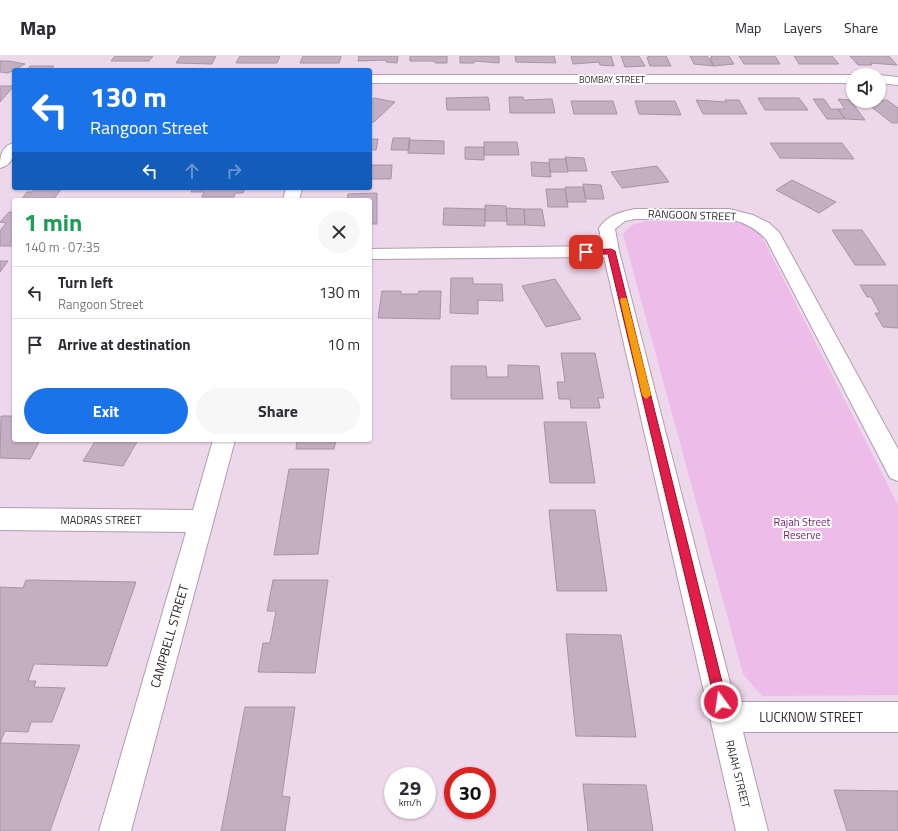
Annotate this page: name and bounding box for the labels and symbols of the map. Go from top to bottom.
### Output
street label: BOMBAY STREET [579,73,645,86]
street label: RANGOON STREET [648,205,737,225]
pin [569,235,603,269]
street label: MADRAS STREET [61,512,142,528]
park label: Rajah Street Reserve [774,514,831,543]
street label: CAMPBELL STREET [145,582,193,690]
position arrow [700,681,742,723]
street label: LUCKNOW STREET [759,707,863,727]
street label: RAJAH STREET [722,738,754,810]
speed limit sign: 30 [444,767,496,819]

